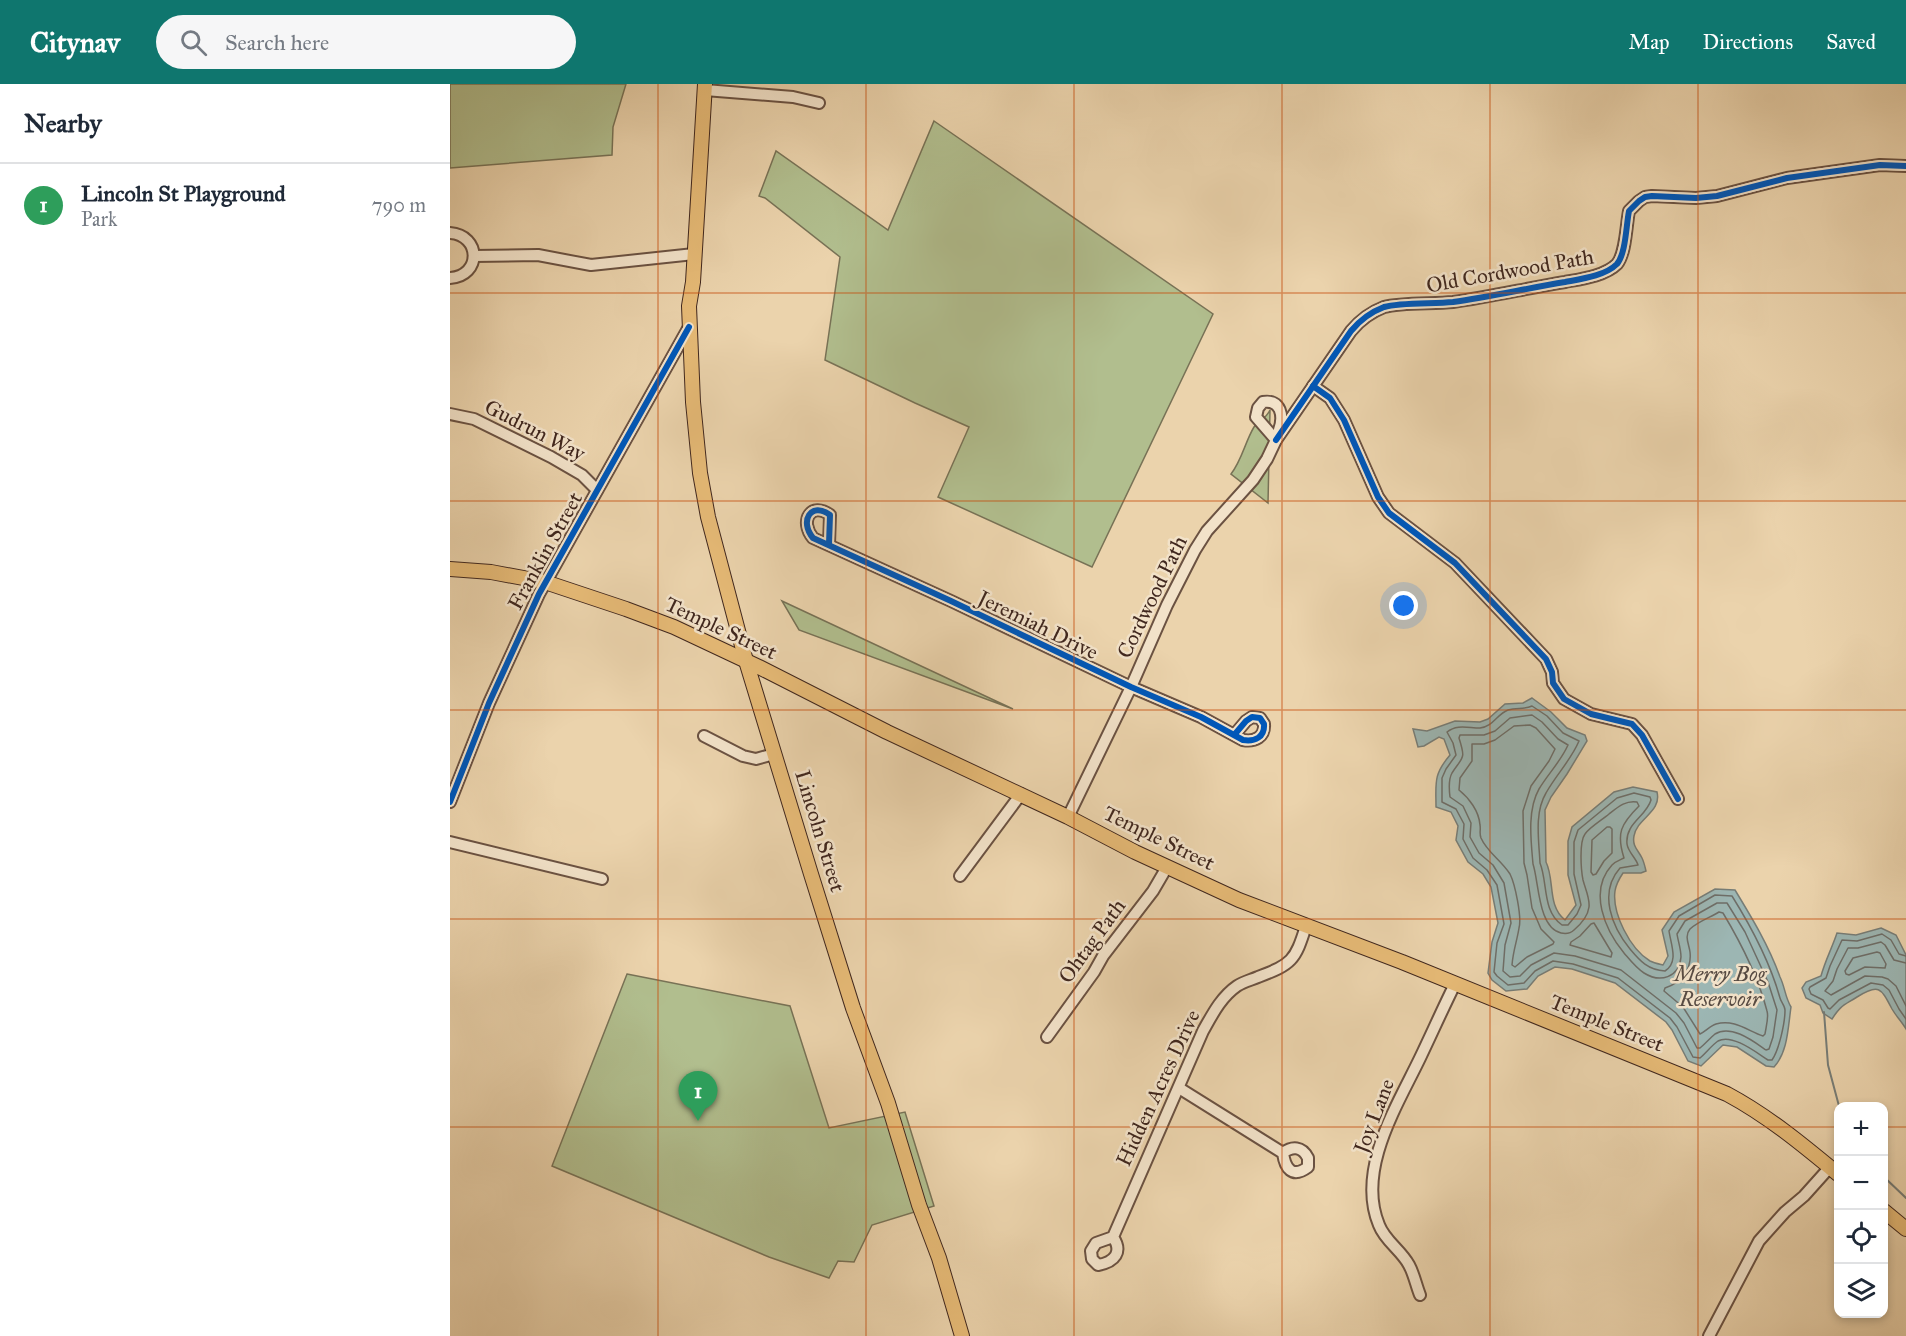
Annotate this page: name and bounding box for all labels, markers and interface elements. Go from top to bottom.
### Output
search box [156,15,576,69]
text: Citynav [30,25,120,60]
icon: search [177,26,210,59]
text: Search here [225,29,329,56]
text: Map [1629,29,1670,55]
text: Directions [1703,29,1793,55]
text: Saved [1826,29,1876,55]
text: Nearby [24,107,102,139]
text: Lincoln St Playground [81,180,286,207]
text: 1 [40,193,47,217]
text: 790 m [372,193,426,217]
text: Park [81,207,117,231]
street label: Old Cordwood Path [1424,243,1596,299]
street label: Gudrun Way [480,394,591,467]
street label: Franklin Street [502,487,588,614]
street label: Cordwood Path [1111,531,1193,662]
street label: Jeremiah Drive [972,584,1102,665]
street label: Temple Street [661,591,782,665]
your location [1389,591,1418,620]
street label: Lincoln Street [789,767,851,896]
street label: Temple Street [1099,800,1219,876]
street label: Ohtag Path [1053,894,1131,988]
water label: Merry Bog Reservoir [1672,960,1768,1012]
street label: Temple Street [1546,988,1668,1058]
street label: Hidden Acres Drive [1110,1005,1206,1170]
pin: 1 [678,1072,718,1121]
street label: Joy Lane [1347,1075,1400,1159]
map controls [1834,1102,1888,1318]
button: + [1834,1102,1888,1156]
button: − [1834,1156,1888,1210]
button: locate [1834,1210,1888,1264]
button: layers [1834,1264,1888,1318]

